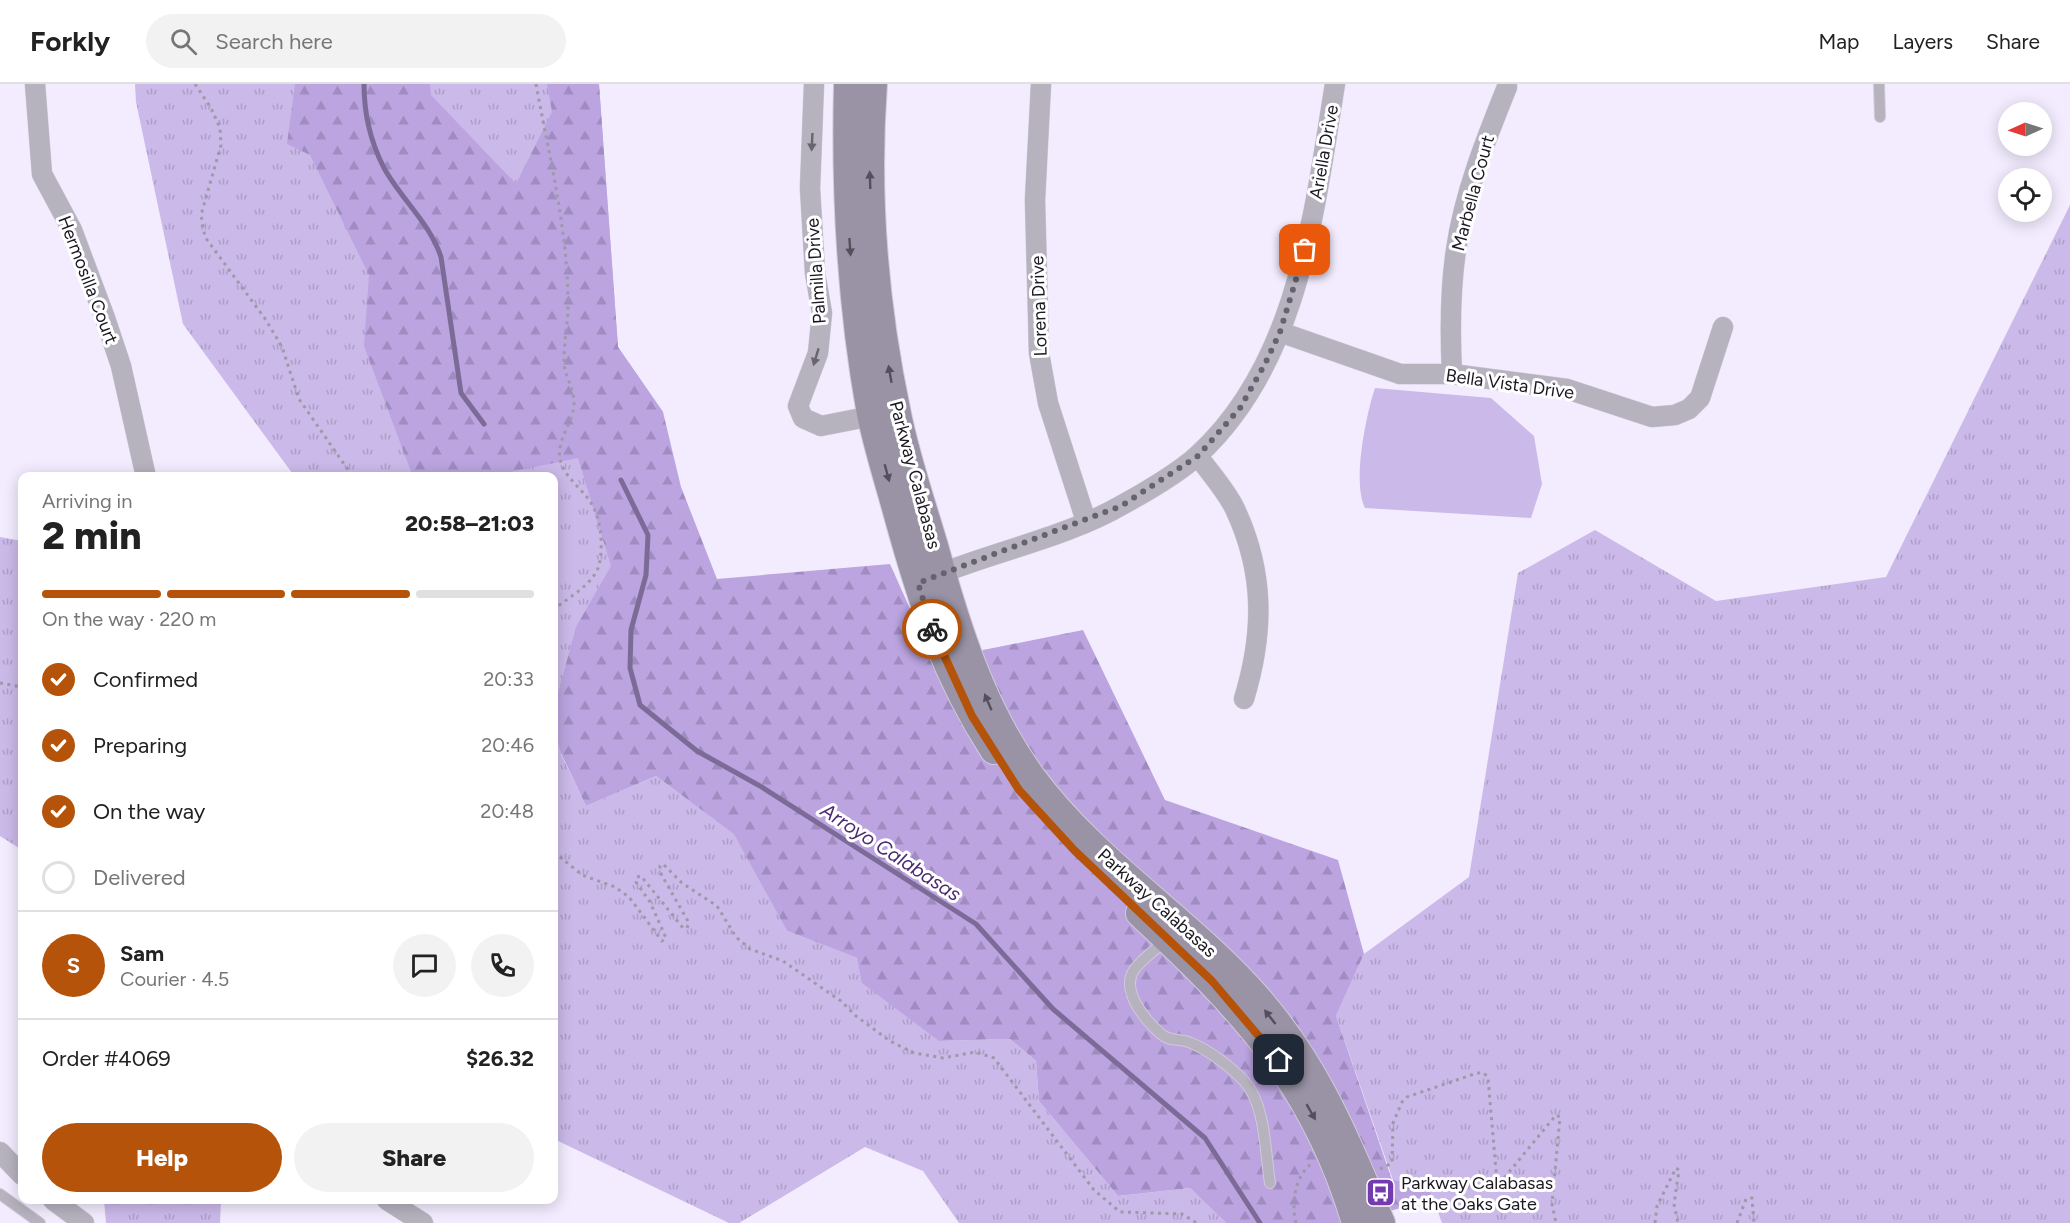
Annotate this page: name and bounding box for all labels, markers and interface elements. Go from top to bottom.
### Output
search box [146,14,566,68]
text: Forkly [30,24,110,58]
icon: search [167,25,200,58]
text: Search here [215,28,333,55]
text: Map [1819,29,1859,54]
text: Layers [1892,29,1953,54]
text: Share [1986,29,2040,54]
north arrow [1998,102,2052,156]
map controls [1998,102,2052,222]
street label: Ariella Drive [1305,103,1343,201]
one-way arrow [807,133,817,152]
street label: Marbella Court [1447,133,1499,253]
button: locate [1998,168,2052,222]
one-way arrow [866,171,875,190]
street label: Hermosilla Court [53,213,123,347]
street label: Palmilla Drive [801,217,831,325]
pin [1279,224,1330,275]
icon: bag [1288,233,1321,266]
one-way arrow [845,238,855,257]
street label: Lorena Drive [1026,255,1052,357]
one-way arrow [811,348,820,366]
street label: Bella Vista Drive [1444,364,1576,404]
one-way arrow [885,365,894,384]
street label: Parkway Calabasas [885,399,945,551]
one-way arrow [883,464,892,482]
text: Arriving in [42,489,132,513]
text: 20:58–21:03 [405,510,534,537]
text: 2 min [42,512,142,559]
courier [902,599,962,659]
text: On the way · 220 m [42,607,216,631]
icon: bike [916,613,949,646]
icon: check [42,663,75,696]
text: Confirmed [93,666,198,693]
text: 20:33 [483,667,534,691]
one-way arrow [983,693,992,711]
icon: check [42,729,75,762]
text: Preparing [93,732,187,759]
text: 20:46 [481,733,534,757]
icon: check [42,795,75,828]
water label: Arroyo Calabasas [816,797,966,906]
text: On the way [93,798,205,825]
text: 20:48 [480,799,534,823]
street label: Parkway Calabasas [1093,844,1221,962]
text: Delivered [93,864,186,891]
button: chat [393,934,456,997]
button: phone [471,934,534,997]
text: Sam [120,940,164,967]
text: S [67,952,80,979]
text: Courier · 4.5 [120,967,229,991]
one-way arrow [1265,1009,1277,1024]
pin [1253,1034,1304,1085]
icon: home [1262,1043,1295,1076]
text: Order #4069 [42,1045,171,1072]
text: $26.32 [466,1045,534,1072]
one-way arrow [1306,1104,1316,1121]
button: Help [42,1123,282,1192]
button: Share [294,1123,534,1192]
place label: Parkway Calabasas at the Oaks Gate [1401,1172,1553,1215]
bus stop icon: Parkway Calabasas at the Oaks Gate [1364,1177,1396,1209]

